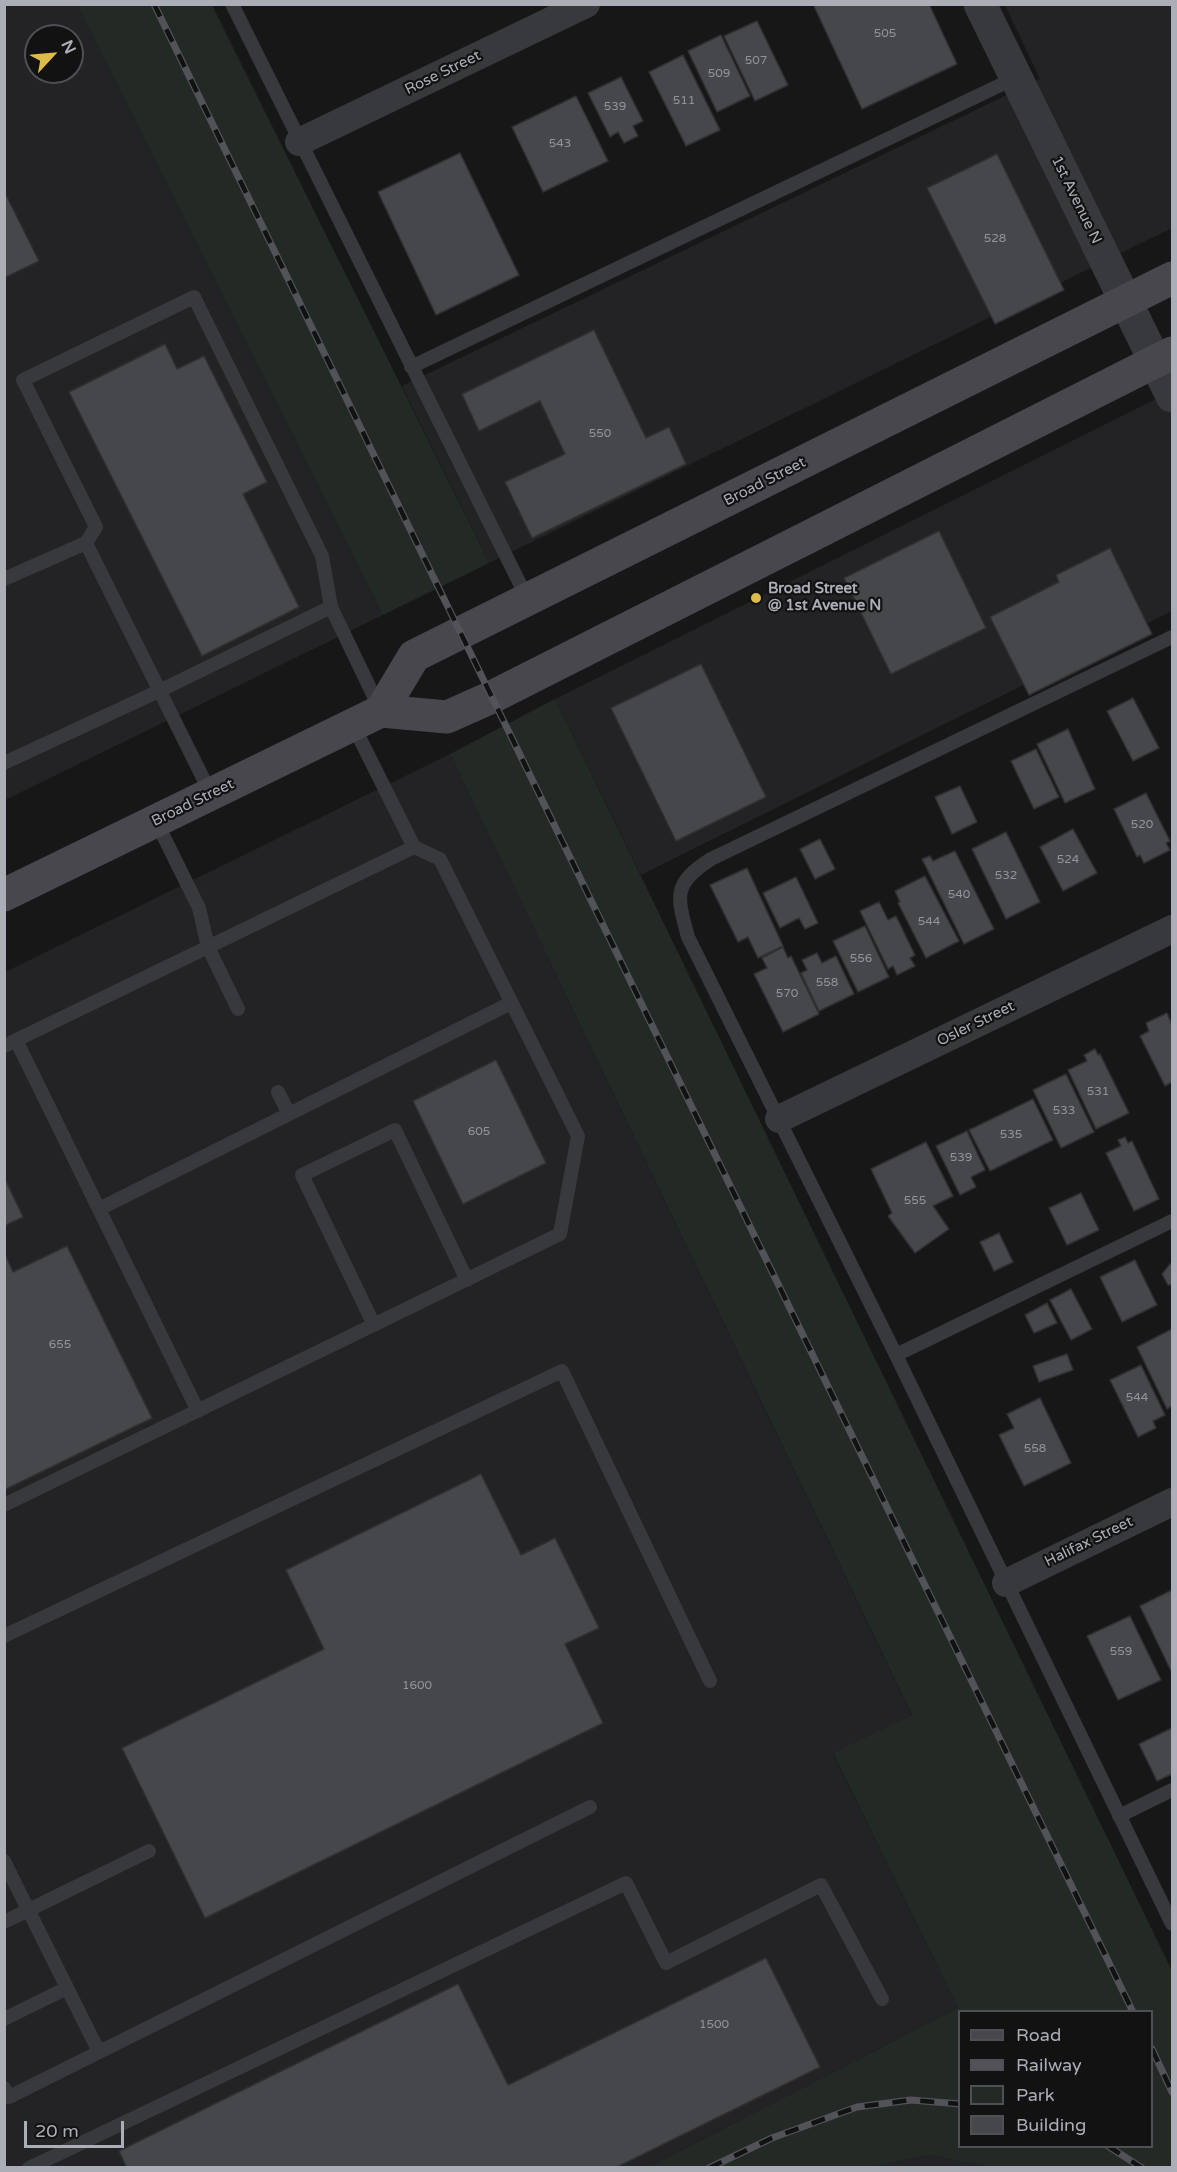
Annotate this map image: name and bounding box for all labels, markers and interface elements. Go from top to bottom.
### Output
north arrow [24,24,84,84]
house number: 505 [874,27,896,41]
text: N [57,37,80,57]
street label: Rose Street [402,47,484,99]
house number: 507 [745,54,767,68]
house number: 509 [708,67,730,81]
house number: 511 [673,94,695,108]
house number: 539 [604,100,626,114]
house number: 543 [549,137,571,151]
street label: 1st Avenue N [1047,153,1105,247]
house number: 528 [984,232,1006,246]
house number: 550 [589,427,611,441]
street label: Broad Street [721,454,809,510]
place label: Broad Street @ 1st Avenue N [768,580,881,615]
marker: Broad Street @ 1st Avenue N [749,591,763,605]
street label: Broad Street [149,775,237,831]
house number: 520 [1131,818,1153,832]
house number: 524 [1057,853,1079,867]
house number: 532 [995,869,1017,883]
house number: 540 [948,888,970,902]
house number: 544 [918,915,940,929]
house number: 556 [850,952,872,966]
house number: 558 [816,976,838,990]
house number: 570 [776,987,798,1001]
street label: Osler Street [934,997,1018,1051]
house number: 531 [1087,1085,1109,1099]
house number: 533 [1053,1104,1075,1118]
house number: 605 [468,1125,490,1139]
house number: 535 [1000,1128,1022,1142]
house number: 539 [950,1151,972,1165]
house number: 555 [904,1194,926,1208]
house number: 655 [49,1338,71,1352]
house number: 544 [1126,1391,1148,1405]
house number: 558 [1024,1442,1046,1456]
street label: Halifax Street [1042,1513,1136,1571]
house number: 559 [1110,1645,1132,1659]
house number: 1600 [402,1679,432,1693]
legend [958,2010,1153,2148]
house number: 1500 [699,2018,729,2032]
text: Road [1016,2024,1061,2046]
text: Railway [1016,2054,1082,2076]
text: Park [1016,2084,1054,2106]
scale bar [27,2109,128,2147]
text: Building [1016,2114,1086,2136]
text: 20 m [35,2120,79,2142]

